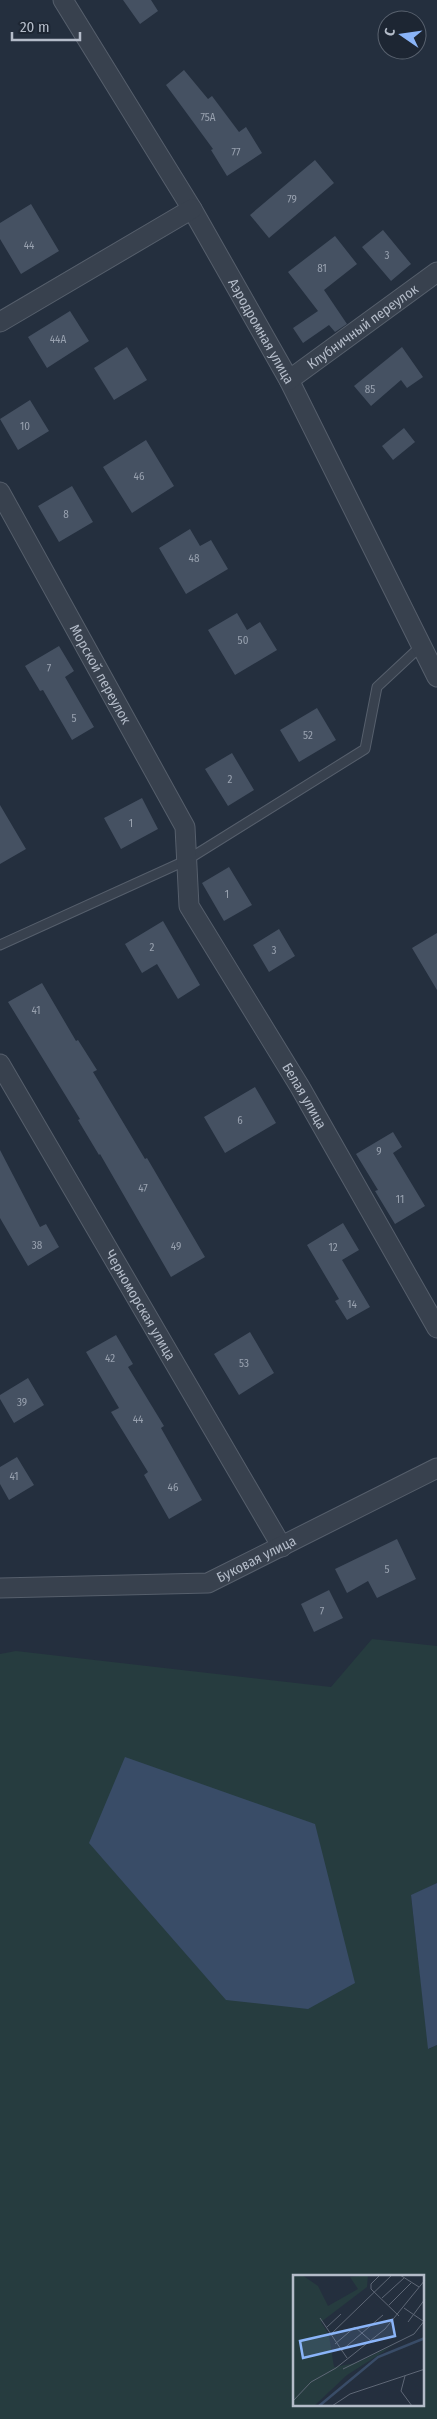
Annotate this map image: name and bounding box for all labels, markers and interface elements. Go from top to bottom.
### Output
scale bar [12,10,80,42]
north arrow [377,10,427,60]
text: 20 m [20,18,50,36]
text: С [381,26,399,38]
house number: 75А [200,111,216,124]
house number: 77 [232,146,241,159]
house number: 79 [287,193,297,206]
house number: 44 [24,239,35,252]
house number: 3 [385,249,390,262]
house number: 81 [317,262,327,275]
street label: Аэродромная улица [224,276,297,387]
street label: Клубничный переулок [304,280,422,373]
house number: 44А [50,333,66,346]
house number: 85 [365,383,375,396]
house number: 10 [20,420,30,433]
house number: 46 [134,470,145,483]
house number: 8 [63,508,69,521]
house number: 48 [189,552,200,565]
street label: Морской переулок [66,621,135,728]
house number: 50 [238,634,249,647]
house number: 7 [47,662,52,675]
house number: 5 [71,712,77,725]
house number: 52 [303,729,313,742]
house number: 2 [228,773,233,786]
house number: 1 [129,817,133,830]
house number: 1 [225,888,229,901]
house number: 2 [150,941,155,954]
house number: 3 [272,944,277,957]
house number: 41 [31,1004,41,1017]
street label: Белая улица [278,1060,330,1132]
house number: 6 [237,1114,243,1127]
house number: 9 [376,1145,382,1158]
house number: 47 [138,1182,148,1195]
house number: 11 [396,1193,404,1206]
house number: 38 [32,1239,43,1252]
house number: 49 [171,1240,181,1253]
house number: 12 [328,1241,338,1254]
street label: Черноморская улица [101,1247,179,1363]
house number: 14 [347,1298,357,1311]
house number: 42 [105,1352,115,1365]
house number: 53 [239,1357,249,1370]
house number: 39 [17,1396,27,1409]
house number: 44 [133,1413,144,1426]
house number: 41 [9,1470,19,1483]
house number: 46 [168,1481,179,1494]
street label: Буковая улица [214,1532,299,1586]
house number: 5 [384,1563,390,1576]
house number: 7 [320,1605,325,1618]
inset map [293,2275,424,2406]

